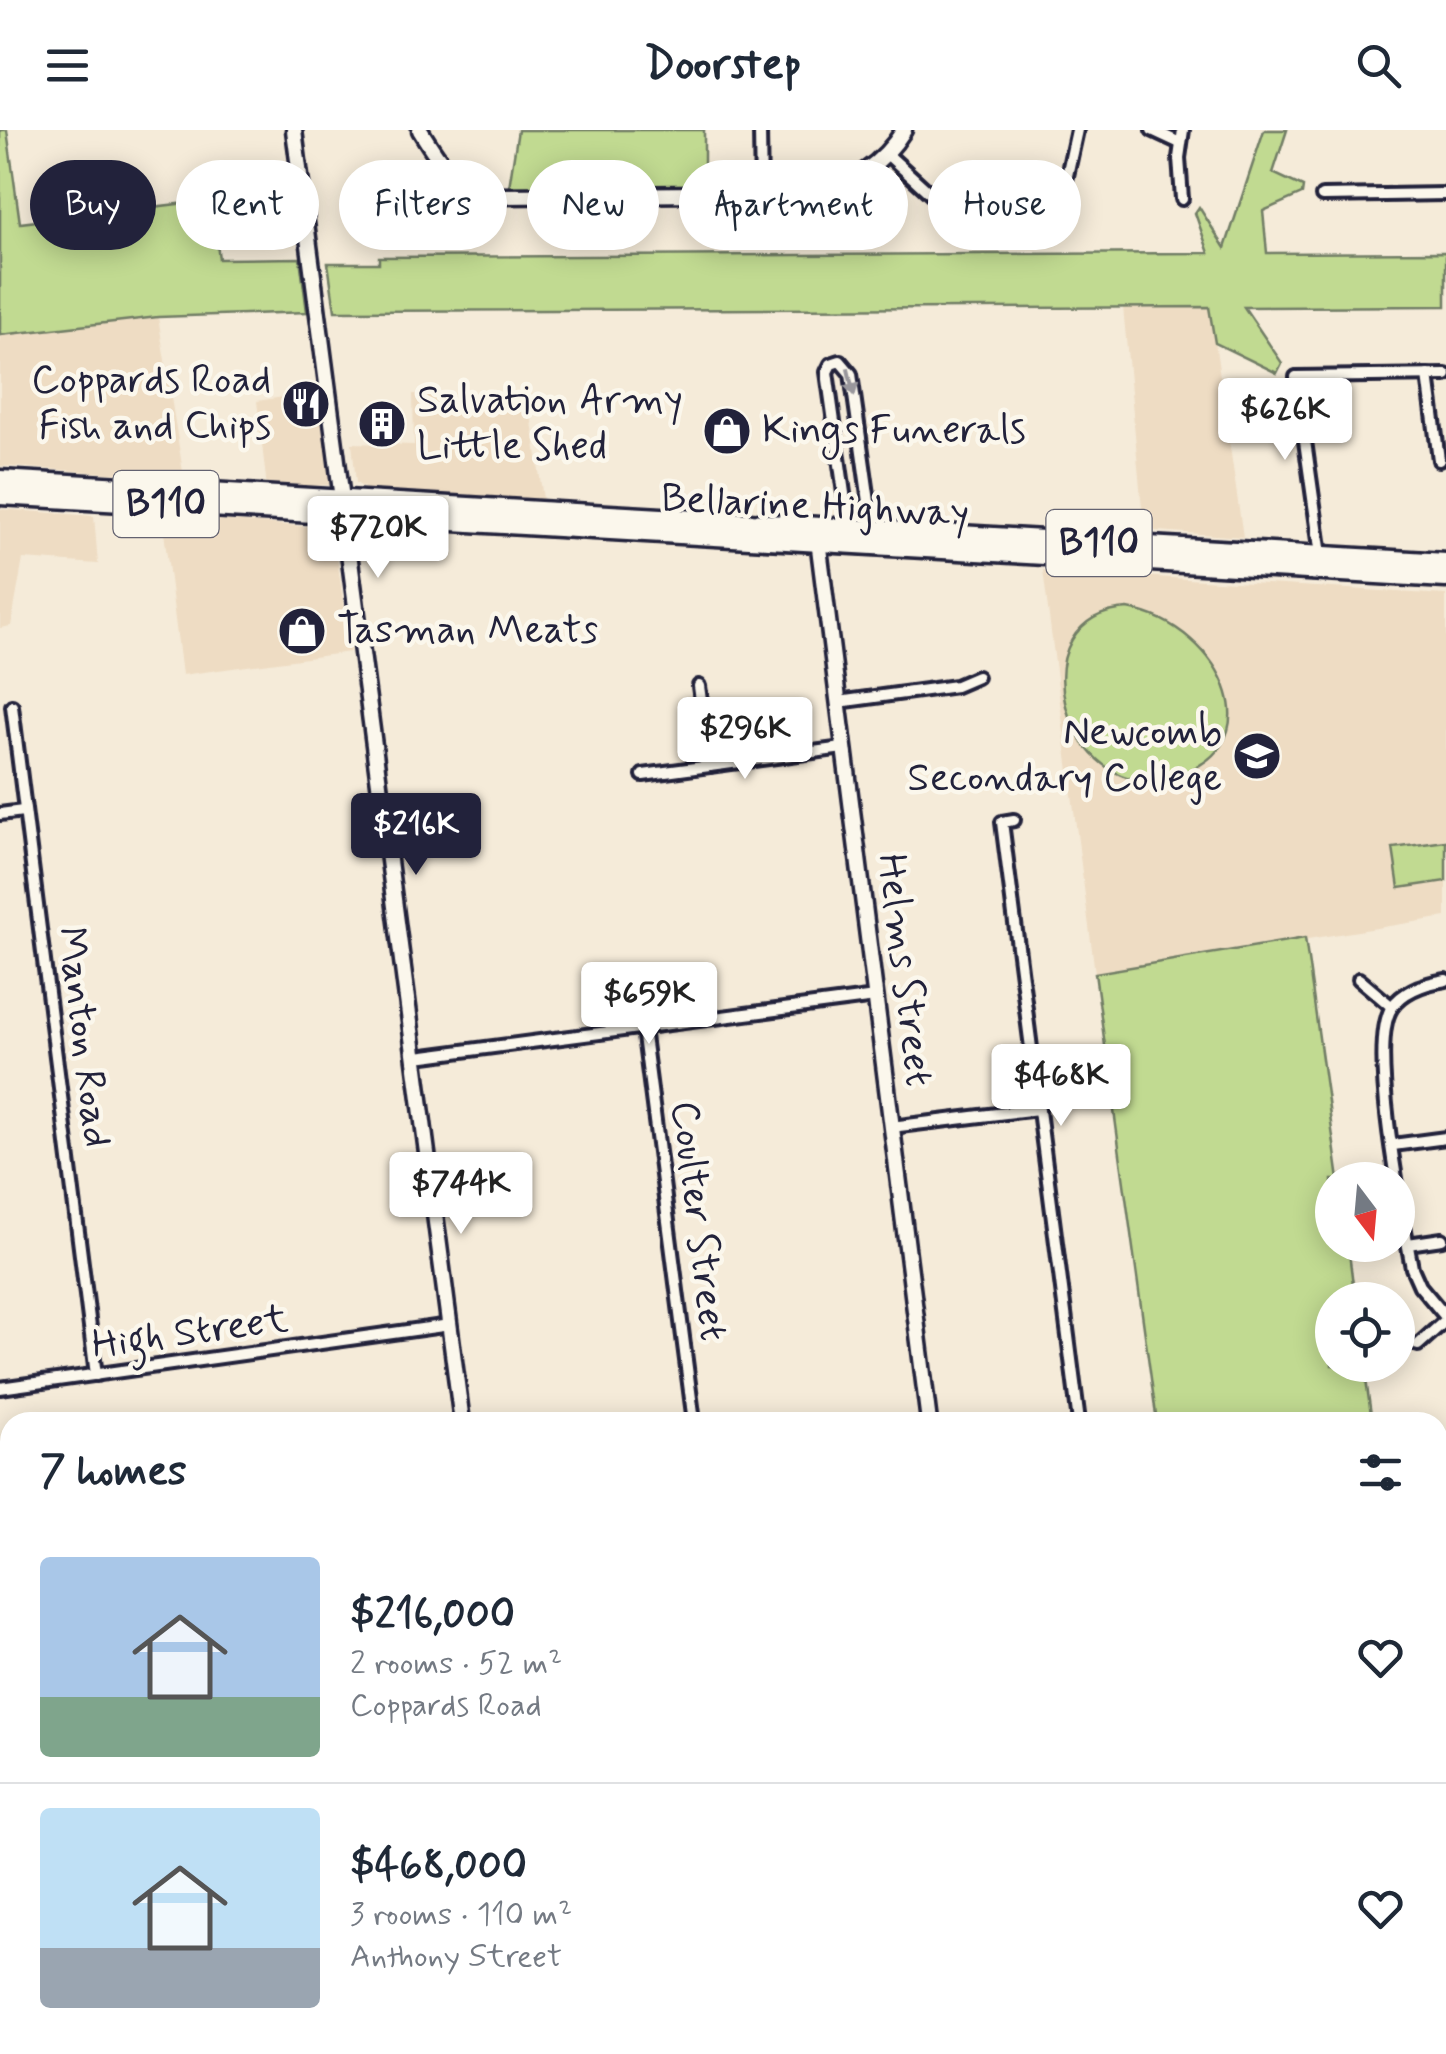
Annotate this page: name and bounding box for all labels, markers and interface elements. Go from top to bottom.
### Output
text: Doorstep [644,36,802,95]
icon: menu [40,38,95,93]
icon: search [1351,38,1406,93]
chip: Buy [30,160,156,250]
chip: Rent [176,160,319,250]
chip: Filters [339,160,507,250]
chip: New [527,160,659,250]
chip: Apartment [679,160,908,250]
chip: House [928,160,1081,250]
place label: Coppards Road Fish and Chips [31,355,271,453]
one-way arrow [844,367,859,398]
place label: Salvation Army Little Shed [417,375,683,473]
restaurant icon: Coppards Road Fish and Chips [280,378,332,430]
pin: $626K [1215,378,1355,463]
text: $626K [1240,389,1330,431]
building icon: Salvation Army Little Shed [356,398,408,450]
shop icon: Kings Funerals [701,405,753,457]
place label: Kings Funerals [762,405,1026,460]
road number: B110 [114,471,218,537]
street label: Bellarine Highway [660,473,970,541]
pin: $720K [308,496,448,581]
text: $720K [330,507,426,549]
road number: B110 [1046,510,1152,576]
shop icon: Tasman Meats [276,605,328,657]
place label: Tasman Meats [337,605,598,657]
pin: $296K [675,697,815,782]
place label: Newcomb Secondary College [907,707,1222,805]
text: $296K [699,708,791,750]
school or university icon: Newcomb Secondary College [1231,730,1283,782]
pin: $216K [346,793,486,878]
text: $216K [373,804,459,846]
street label: Helms Street [864,851,944,1089]
street label: Manton Road [44,924,122,1150]
pin: $659K [579,962,719,1047]
text: $659K [603,973,695,1015]
pin: $468K [991,1044,1131,1129]
text: $468K [1013,1055,1109,1097]
street label: Coulter Street [657,1098,739,1344]
pin: $744K [391,1152,531,1237]
north arrow [1315,1162,1415,1262]
map controls [1315,1162,1415,1382]
text: $744K [411,1163,511,1205]
button: locate [1315,1282,1415,1382]
street label: High Street [89,1294,292,1376]
text: 7 homes [40,1445,187,1500]
icon: filters [1353,1445,1408,1500]
text: $216,000 [350,1588,515,1643]
icon: home [120,1597,240,1717]
icon: heart [1353,1630,1408,1685]
text: 2 rooms · 52 m² [350,1643,562,1685]
text: Coppards Road [350,1685,542,1727]
text: $468,000 [350,1839,527,1894]
icon: home [120,1848,240,1968]
icon: heart [1353,1881,1408,1936]
text: 3 rooms · 110 m² [350,1894,572,1936]
text: Anthony Street [350,1936,562,1978]

